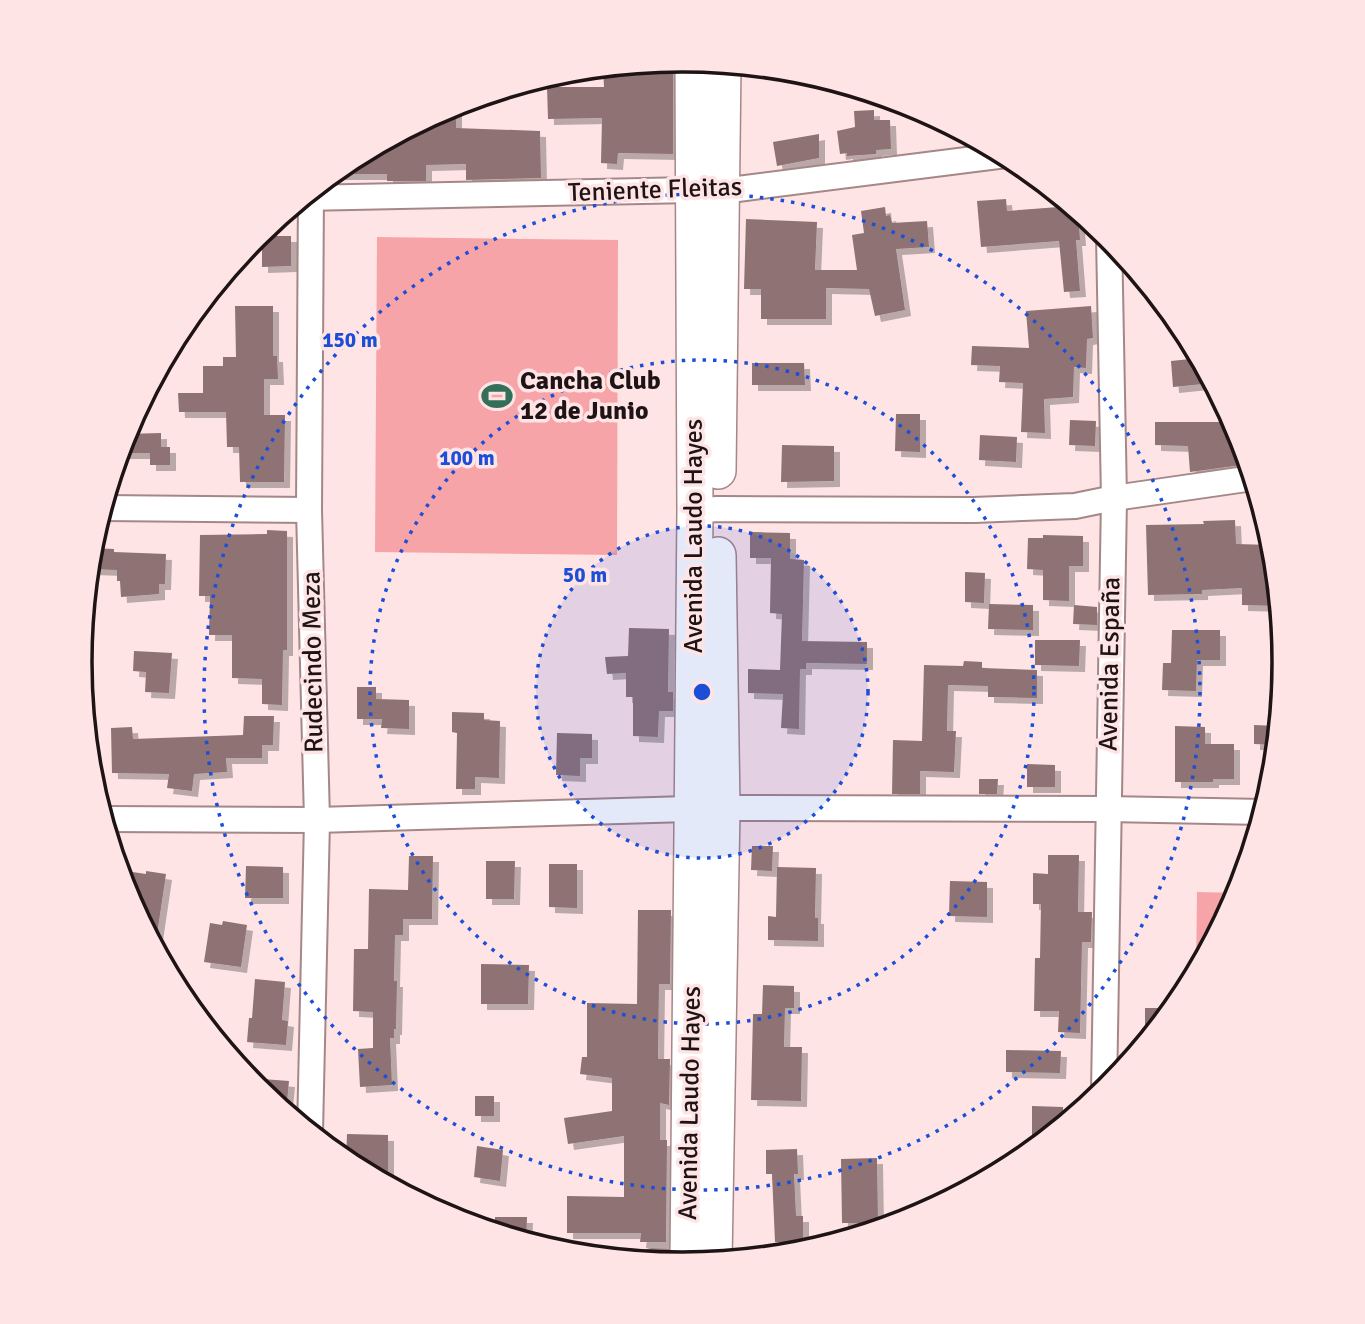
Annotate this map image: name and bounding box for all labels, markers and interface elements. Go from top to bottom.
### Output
street label: Teniente Fleitas [567,171,743,209]
text: 150 m [322,327,378,353]
place label: Cancha Club 12 de Junio [520,365,661,427]
sports icon: Cancha Club 12 de Junio [480,379,514,413]
street label: Avenida Laudo Hayes [678,419,710,653]
text: 100 m [439,445,495,471]
text: 50 m [563,562,607,588]
street label: Rudecindo Meza [295,571,331,753]
street label: Avenida España [1092,577,1128,751]
centre of rings [690,680,714,704]
street label: Avenida Laudo Hayes [672,986,708,1220]

